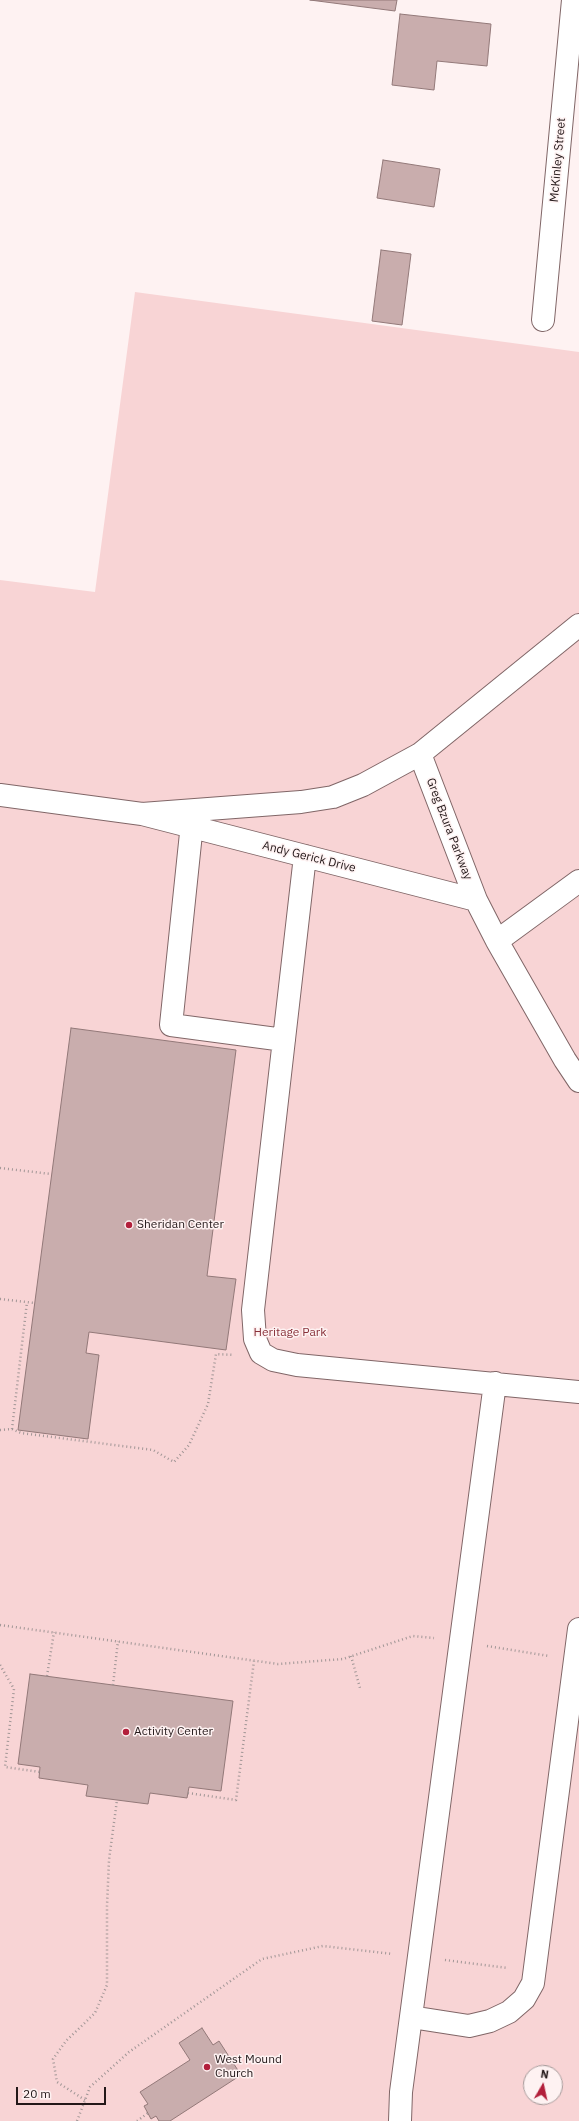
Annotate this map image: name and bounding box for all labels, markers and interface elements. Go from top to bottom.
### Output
street label: McKinley Street [547,117,569,203]
street label: Greg Bzura Parkway [423,776,475,882]
street label: Andy Gerick Drive [261,838,357,876]
place label: Sheridan Center [137,1218,224,1232]
marker: Sheridan Center [124,1220,134,1230]
park label: Heritage Park [253,1326,327,1340]
place label: Activity Center [134,1725,213,1739]
marker: Activity Center [121,1727,131,1737]
place label: West Mound Church [215,2053,282,2081]
marker: West Mound Church [202,2062,212,2072]
north arrow [523,2065,563,2105]
text: N [540,2067,550,2082]
scale bar [18,2079,108,2105]
text: 20 m [23,2086,51,2101]

